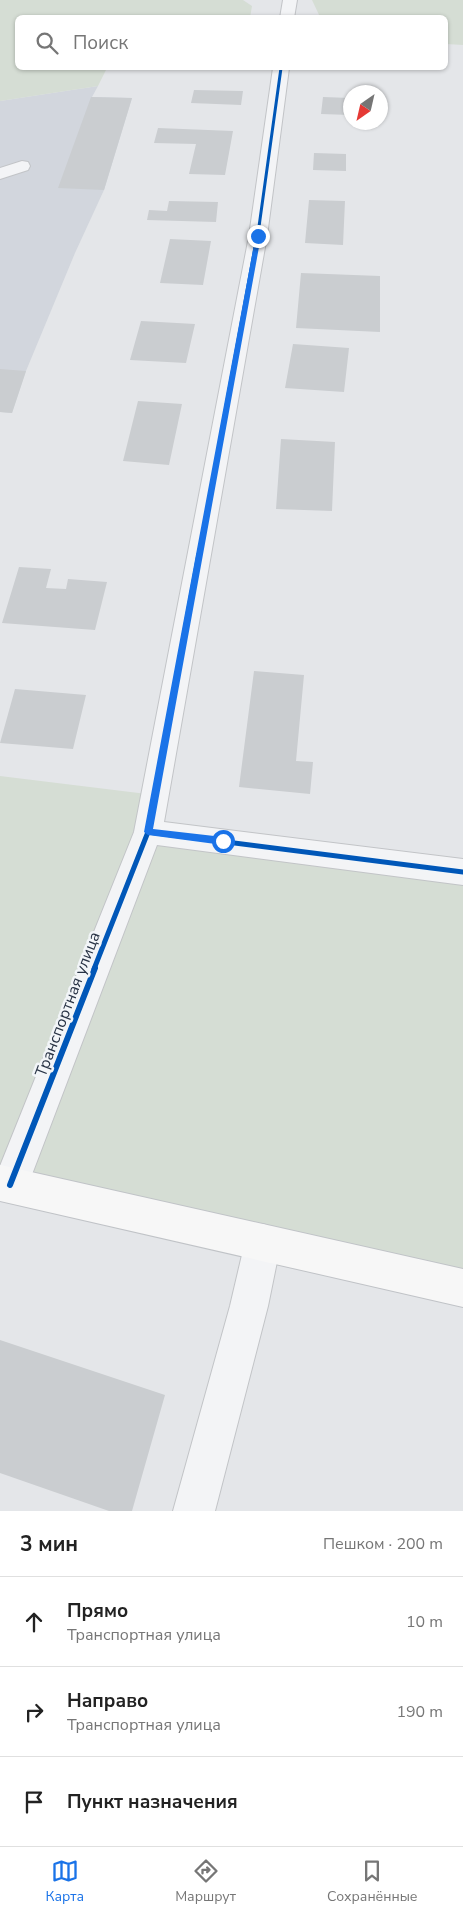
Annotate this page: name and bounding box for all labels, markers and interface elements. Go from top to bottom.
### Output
search box [15,15,448,70]
icon: search [33,29,61,57]
text: Поиск [73,30,128,56]
north arrow [343,85,388,130]
route end [247,225,270,248]
route start [212,830,235,853]
street label: Транспортная улица [30,929,106,1080]
text: 3 мин [20,1530,78,1558]
text: Пешком · 200 m [323,1533,443,1555]
text: Прямо [67,1598,128,1624]
icon: ahead [20,1608,48,1636]
text: 10 m [406,1611,443,1633]
text: Транспортная улица [67,1624,221,1646]
text: Направо [67,1688,148,1714]
icon: right [20,1698,48,1726]
text: 190 m [396,1701,443,1723]
text: Транспортная улица [67,1714,221,1736]
icon: arrive [20,1788,48,1816]
text: Пункт назначения [67,1789,238,1815]
tab: Карта [46,1857,84,1906]
tab: Маршрут [175,1857,236,1906]
tab: Сохранённые [327,1857,417,1906]

